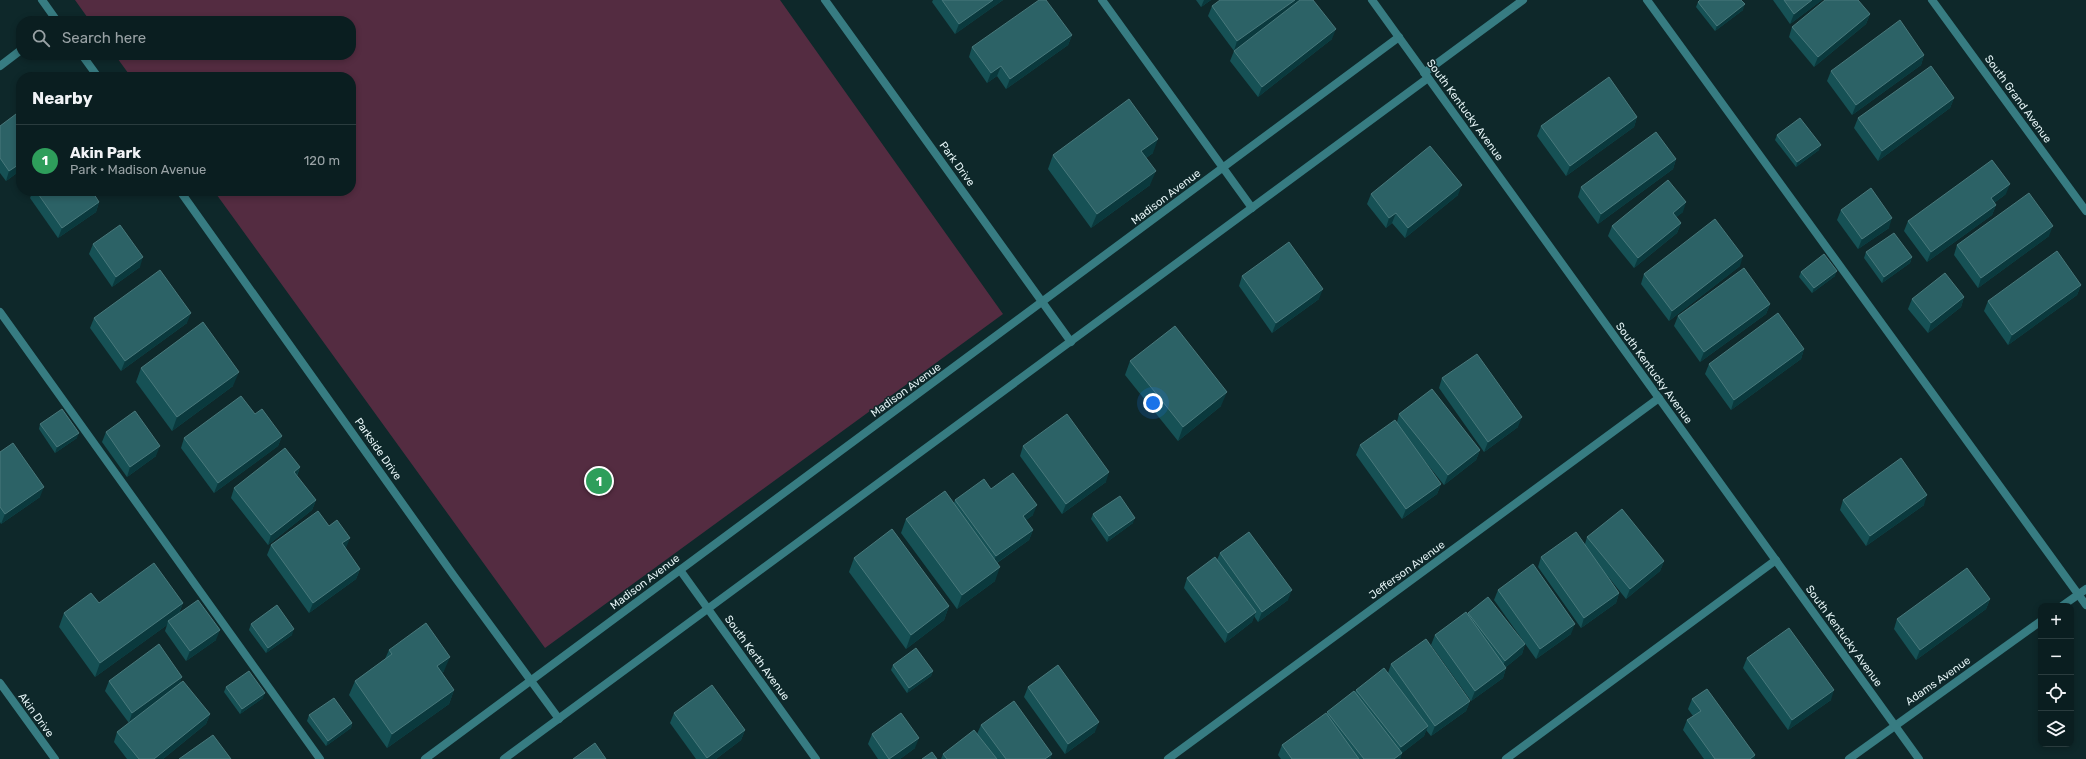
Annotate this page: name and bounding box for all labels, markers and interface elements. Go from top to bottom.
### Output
search box [16,16,356,60]
icon: search [30,27,52,49]
text: Search here [62,29,146,47]
street label: South Grand Avenue [1982,53,2054,145]
street label: South Kentucky Avenue [1424,57,1506,163]
text: Nearby [32,88,93,108]
street label: Park Drive [936,139,978,189]
text: Akin Park [70,144,141,162]
text: 1 [42,153,48,168]
text: 120 m [304,153,340,168]
text: Park · Madison Avenue [70,162,206,177]
street label: Madison Avenue [1129,167,1203,227]
street label: South Kentucky Avenue [1613,320,1695,426]
street label: Madison Avenue [868,360,944,420]
your location [1143,393,1163,413]
street label: Parkside Drive [352,415,404,483]
pin: 1 [586,466,612,496]
street label: Jefferson Avenue [1367,538,1447,602]
street label: Madison Avenue [608,552,682,612]
street label: South Kentucky Avenue [1803,583,1885,689]
map controls [2038,603,2074,747]
button: + [2038,603,2074,639]
street label: South Kerth Avenue [722,613,792,703]
button: − [2038,639,2074,675]
street label: Adams Avenue [1903,654,1973,708]
button: locate [2038,675,2074,711]
street label: Akin Drive [16,690,56,740]
button: layers [2038,711,2074,747]

